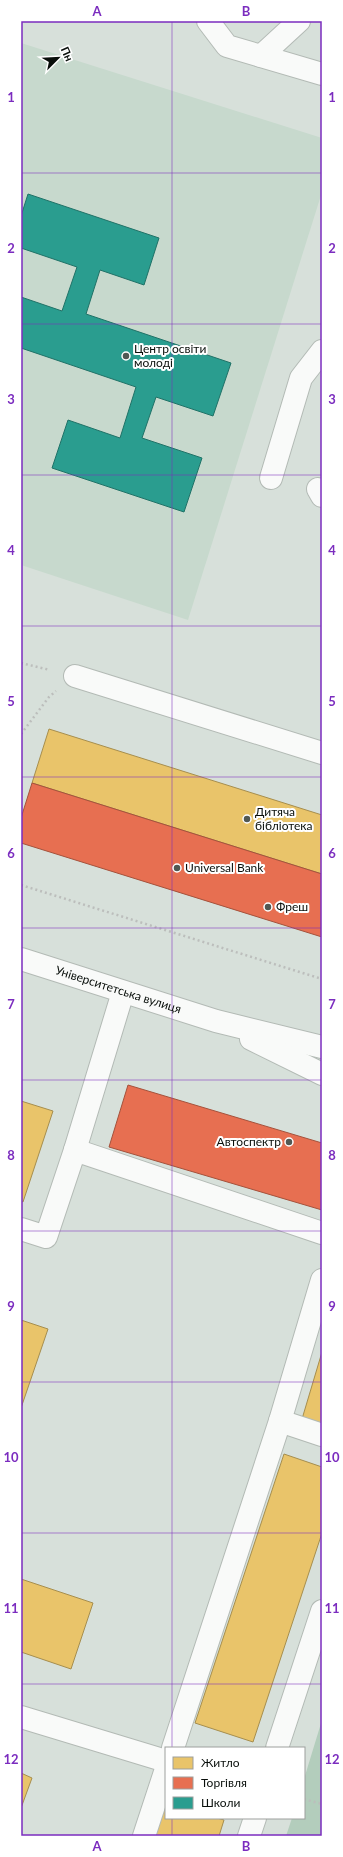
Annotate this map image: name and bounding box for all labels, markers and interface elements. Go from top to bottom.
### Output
text: A [91,3,102,19]
text: B [242,3,251,19]
north arrow [38,38,78,78]
text: Пн [59,45,76,63]
text: 1 [7,89,15,105]
text: 1 [328,89,336,105]
text: 2 [7,240,15,256]
text: 2 [328,240,336,256]
place label: Центр освіти молоді [134,341,206,370]
marker: Центр освіти молоді [121,351,131,361]
text: 3 [7,391,15,407]
text: 3 [328,391,336,407]
text: 4 [7,542,15,558]
text: 4 [328,542,336,558]
text: 5 [7,693,15,709]
text: 5 [328,693,336,709]
place label: Дитяча бібліотека [255,804,313,833]
marker: Дитяча бібліотека [242,814,252,824]
text: 6 [7,845,15,861]
text: 6 [328,845,336,861]
place label: Universal Bank [185,860,264,875]
marker: Universal Bank [172,863,182,873]
place label: Фреш [276,899,308,914]
marker: Фреш [263,902,273,912]
street label: Університетська вулиця [54,962,183,1016]
text: 7 [7,996,15,1012]
text: 7 [328,996,336,1012]
place label: Автоспектр [217,1134,281,1149]
marker: Автоспектр [284,1137,294,1147]
text: 8 [7,1147,15,1163]
text: 8 [328,1147,336,1163]
text: 9 [7,1298,15,1314]
text: 9 [328,1298,336,1314]
text: 10 [3,1449,19,1465]
text: 10 [324,1449,340,1465]
text: 11 [3,1600,19,1616]
text: 11 [324,1600,340,1616]
legend [165,1747,305,1819]
text: 12 [3,1751,19,1767]
text: 12 [324,1751,340,1767]
text: Житло [201,1755,240,1770]
text: Торгівля [201,1775,247,1790]
text: Школи [201,1795,240,1810]
text: A [91,1838,102,1854]
text: B [242,1838,251,1854]

